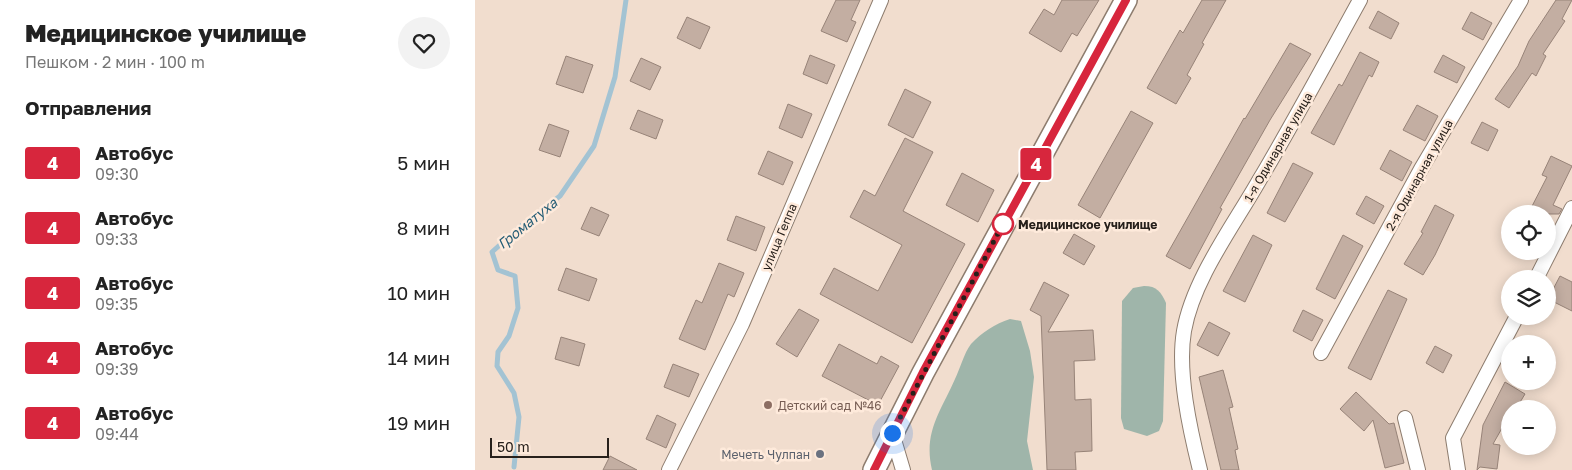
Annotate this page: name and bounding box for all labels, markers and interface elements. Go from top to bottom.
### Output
button: heart [398,17,450,69]
text: Медицинское училище [25,18,306,47]
text: Пешком · 2 мин · 100 m [25,52,205,72]
street label: 1-я Одинарная улица [1241,90,1315,204]
text: Отправления [25,96,151,119]
street label: 2-я Одинарная улица [1382,117,1456,233]
text: Автобус [95,141,173,164]
line badge: 4 [1020,148,1052,180]
text: 5 мин [397,151,450,174]
text: 4 [47,152,58,174]
text: 4 [1030,153,1042,175]
text: 09:30 [95,164,139,184]
water label: Громатуха [494,193,561,252]
street label: улица Геппа [758,201,800,273]
map controls [1501,205,1556,455]
button: locate [1501,205,1556,260]
text: Автобус [95,206,173,229]
marker: Медицинское училище [992,213,1014,235]
text: 8 мин [397,216,450,239]
text: 4 [47,217,58,239]
place label: Медицинское училище [1018,217,1157,232]
text: 09:33 [95,229,138,249]
button: layers [1501,270,1556,325]
text: Автобус [95,271,173,294]
text: 10 мин [387,281,450,304]
text: 4 [47,282,58,304]
text: 09:35 [95,294,138,314]
button: + [1501,335,1556,390]
text: Автобус [95,336,173,359]
text: 14 мин [388,346,450,369]
text: 4 [47,347,58,369]
text: 09:39 [95,359,138,379]
place label: Детский сад №46 [778,398,882,413]
marker: Детский сад №46 [762,399,774,411]
button: − [1501,400,1556,455]
text: Автобус [95,401,173,424]
text: 19 мин [388,411,450,434]
text: 4 [47,412,58,434]
your location [880,421,905,446]
text: 09:44 [95,424,139,444]
scale bar [490,435,609,458]
text: 50 m [497,438,530,455]
place label: Мечеть Чулпан [721,447,810,462]
marker: Мечеть Чулпан [814,448,826,460]

